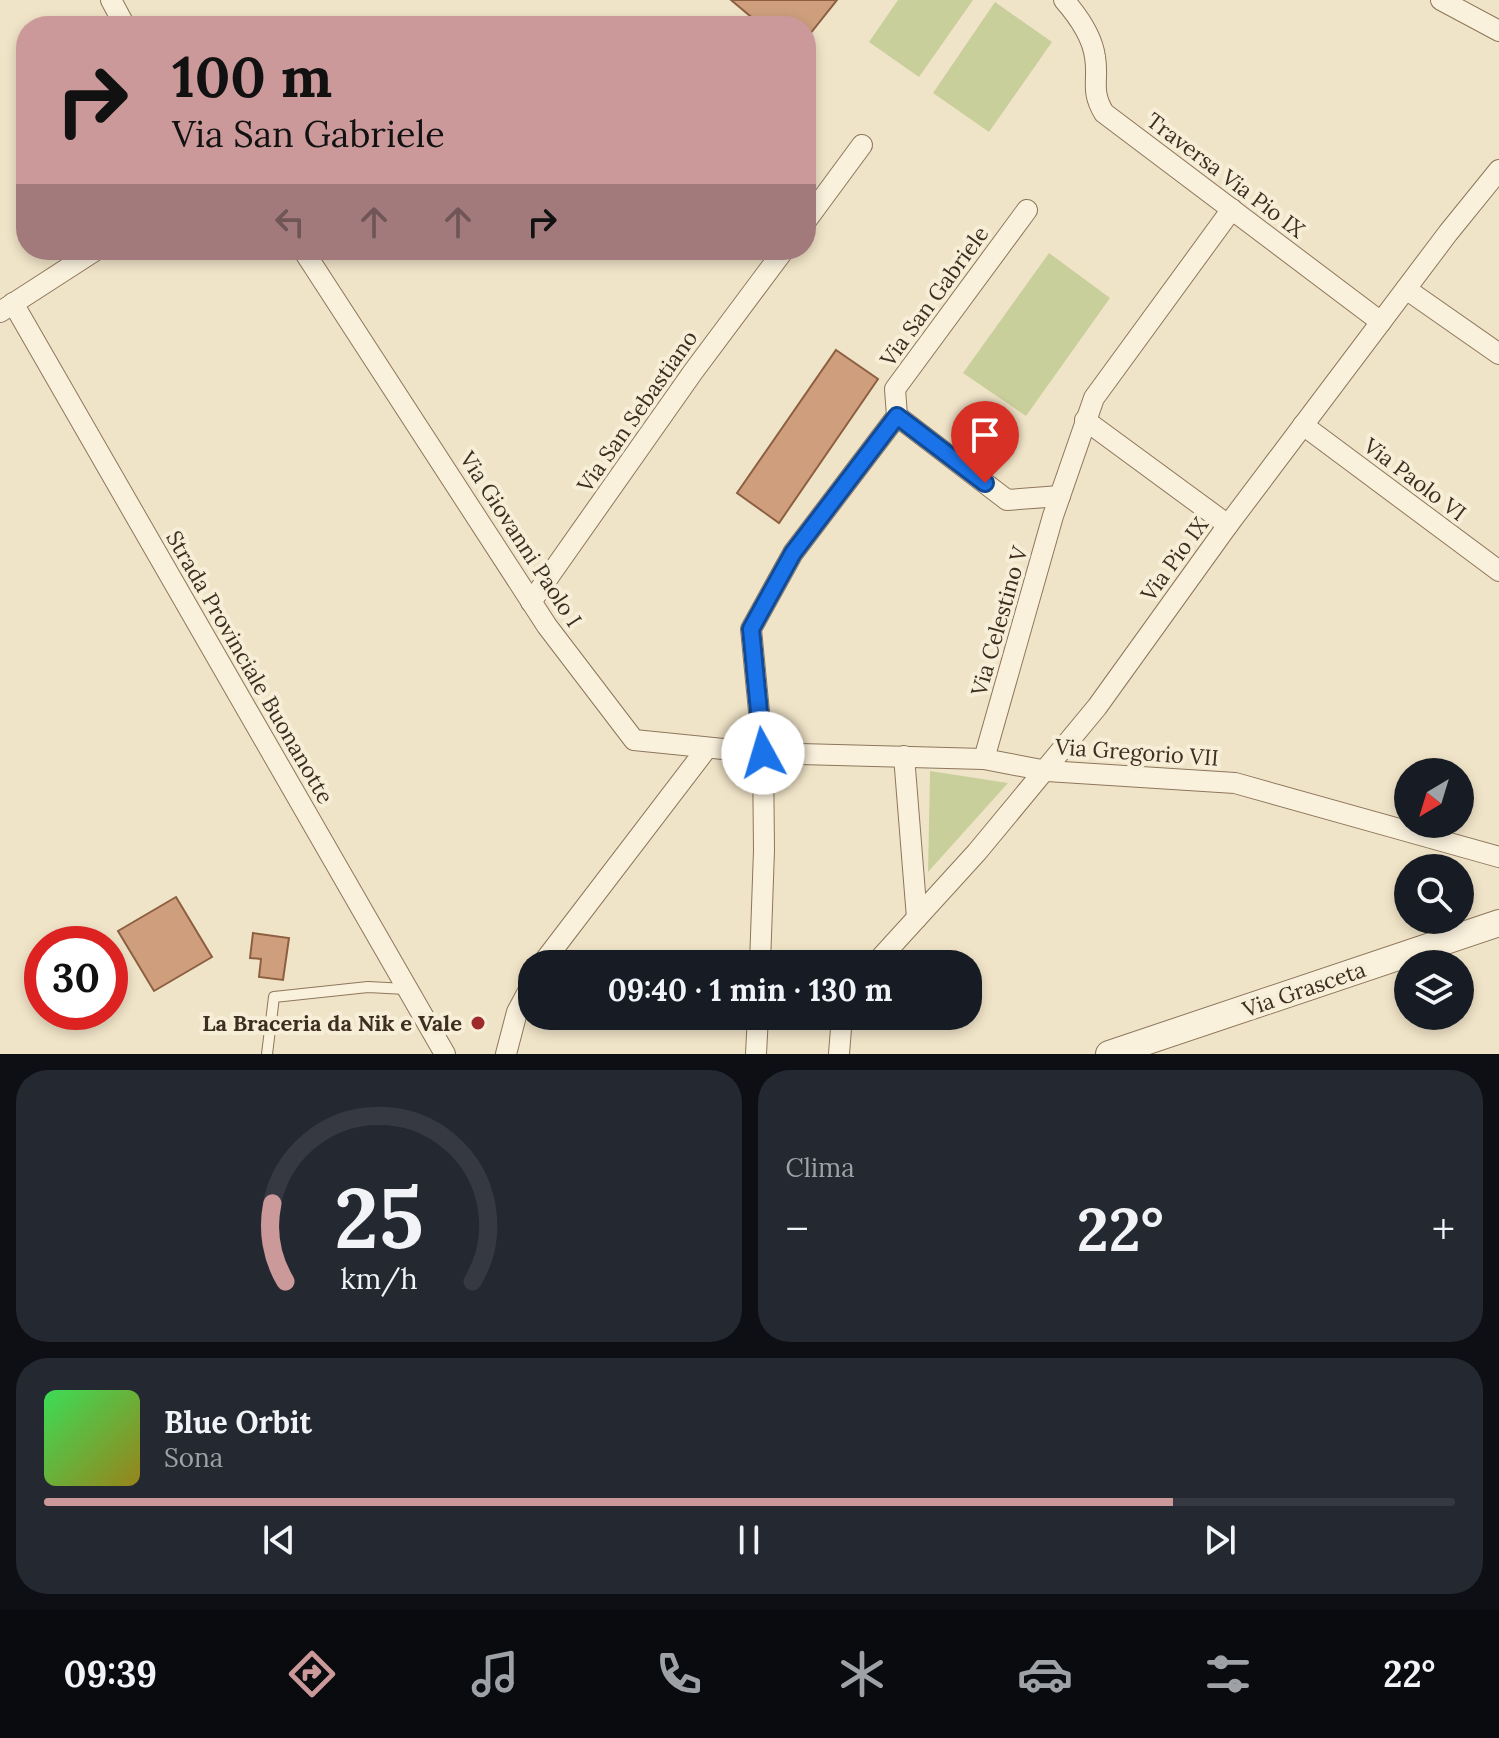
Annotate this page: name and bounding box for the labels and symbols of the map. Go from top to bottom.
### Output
street label: Traversa Via Pio IX [1141,106,1311,244]
street label: Via San Gabriele [873,220,994,372]
street label: Via San Sebastiano [570,325,703,498]
pin [951,401,1019,483]
street label: Via Paolo VI [1357,431,1472,527]
street label: Via Giovanni Paolo I [453,445,588,632]
street label: Via Pio IX [1134,511,1214,607]
street label: Strada Provinciale Buonanotte [160,526,340,809]
street label: Via Celestino V [964,543,1034,700]
position arrow [721,711,805,795]
street label: Via Gregorio VII [1053,732,1220,772]
north arrow [1394,758,1474,838]
speed limit sign: 30 [24,926,128,1030]
street label: Via Grasceta [1238,955,1369,1023]
place label: La Braceria da Nik e Vale [202,1009,462,1037]
marker: La Braceria da Nik e Vale [469,1014,487,1032]

